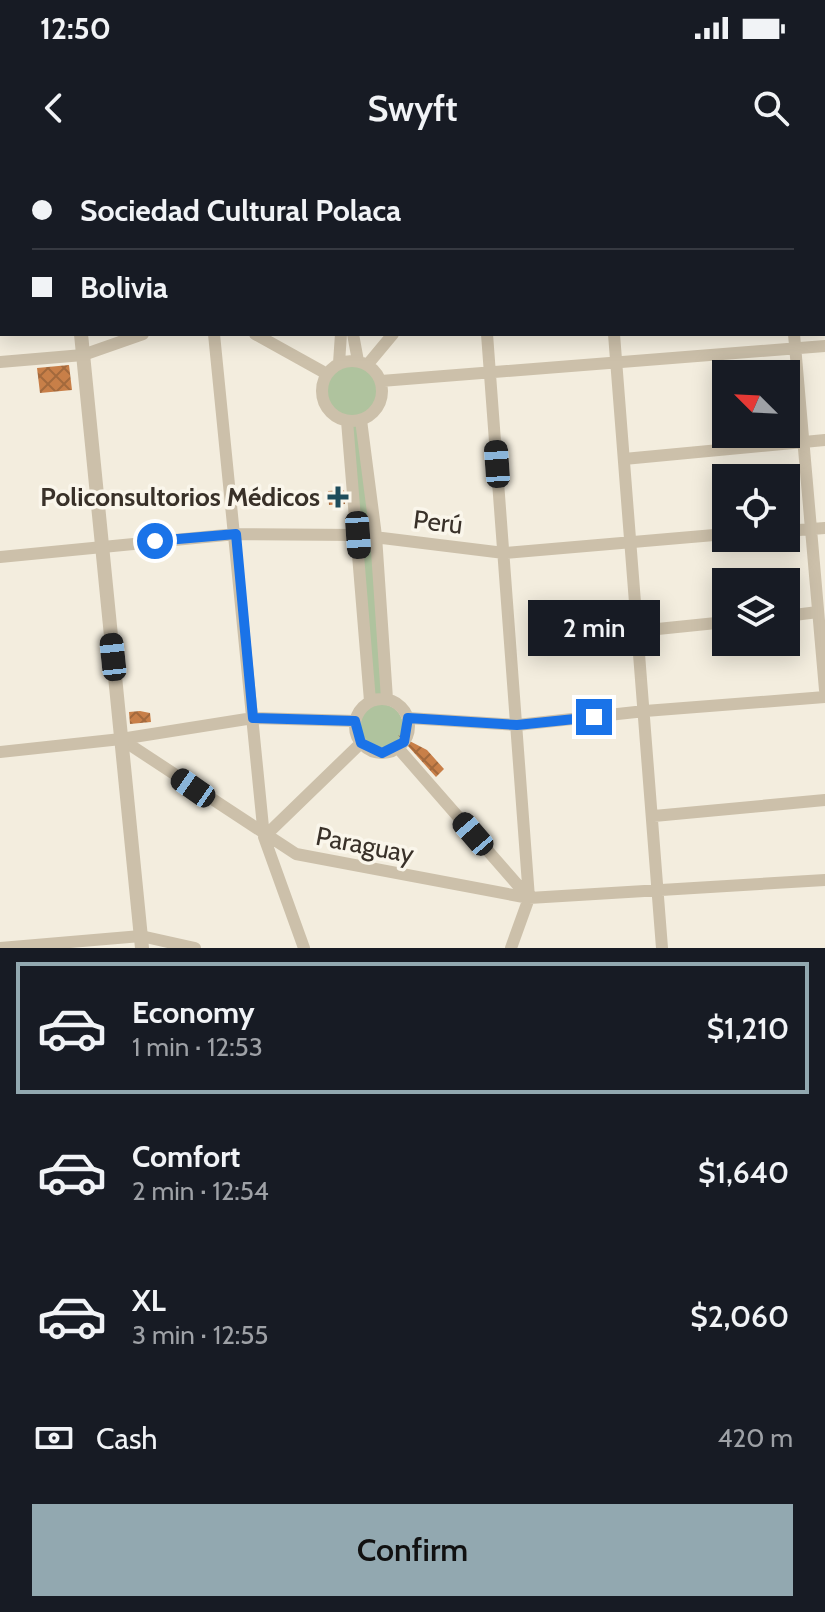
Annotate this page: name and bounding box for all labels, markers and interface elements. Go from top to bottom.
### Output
text: 12:50 [40,10,111,47]
icon: back [32,86,76,130]
text: Swyft [367,86,458,130]
icon: search [749,86,793,130]
text: Sociedad Cultural Polaca [80,192,401,229]
text: Bolivia [80,269,168,306]
north arrow [712,360,800,448]
map controls [712,360,800,656]
car [483,439,511,489]
button: locate [712,464,800,552]
place label: Policonsultorios Médicos [40,481,320,513]
marker: Policonsultorios Médicos [327,486,349,508]
street label: Perú [411,503,465,541]
car [344,510,372,560]
route start [137,523,173,559]
button: layers [712,568,800,656]
callout: 2 min [528,601,660,657]
text: 2 min [563,612,625,644]
car [99,632,127,682]
route end [576,699,612,735]
car [166,764,220,812]
car [448,808,498,860]
street label: Paraguay [313,820,417,870]
icon: car [36,992,108,1064]
text: Economy [132,994,255,1031]
text: $1,210 [707,1010,789,1047]
text: 1 min · 12:53 [132,1031,263,1063]
icon: car [36,1136,108,1208]
text: Comfort [132,1138,240,1175]
text: $1,640 [698,1154,789,1191]
text: 2 min · 12:54 [132,1175,269,1207]
icon: car [36,1280,108,1352]
text: XL [132,1282,166,1319]
text: $2,060 [690,1298,789,1335]
text: 3 min · 12:55 [132,1319,268,1351]
icon: cash [32,1416,76,1460]
text: Cash [96,1420,158,1457]
text: 420 m [718,1422,793,1454]
button: Confirm [32,1504,793,1596]

